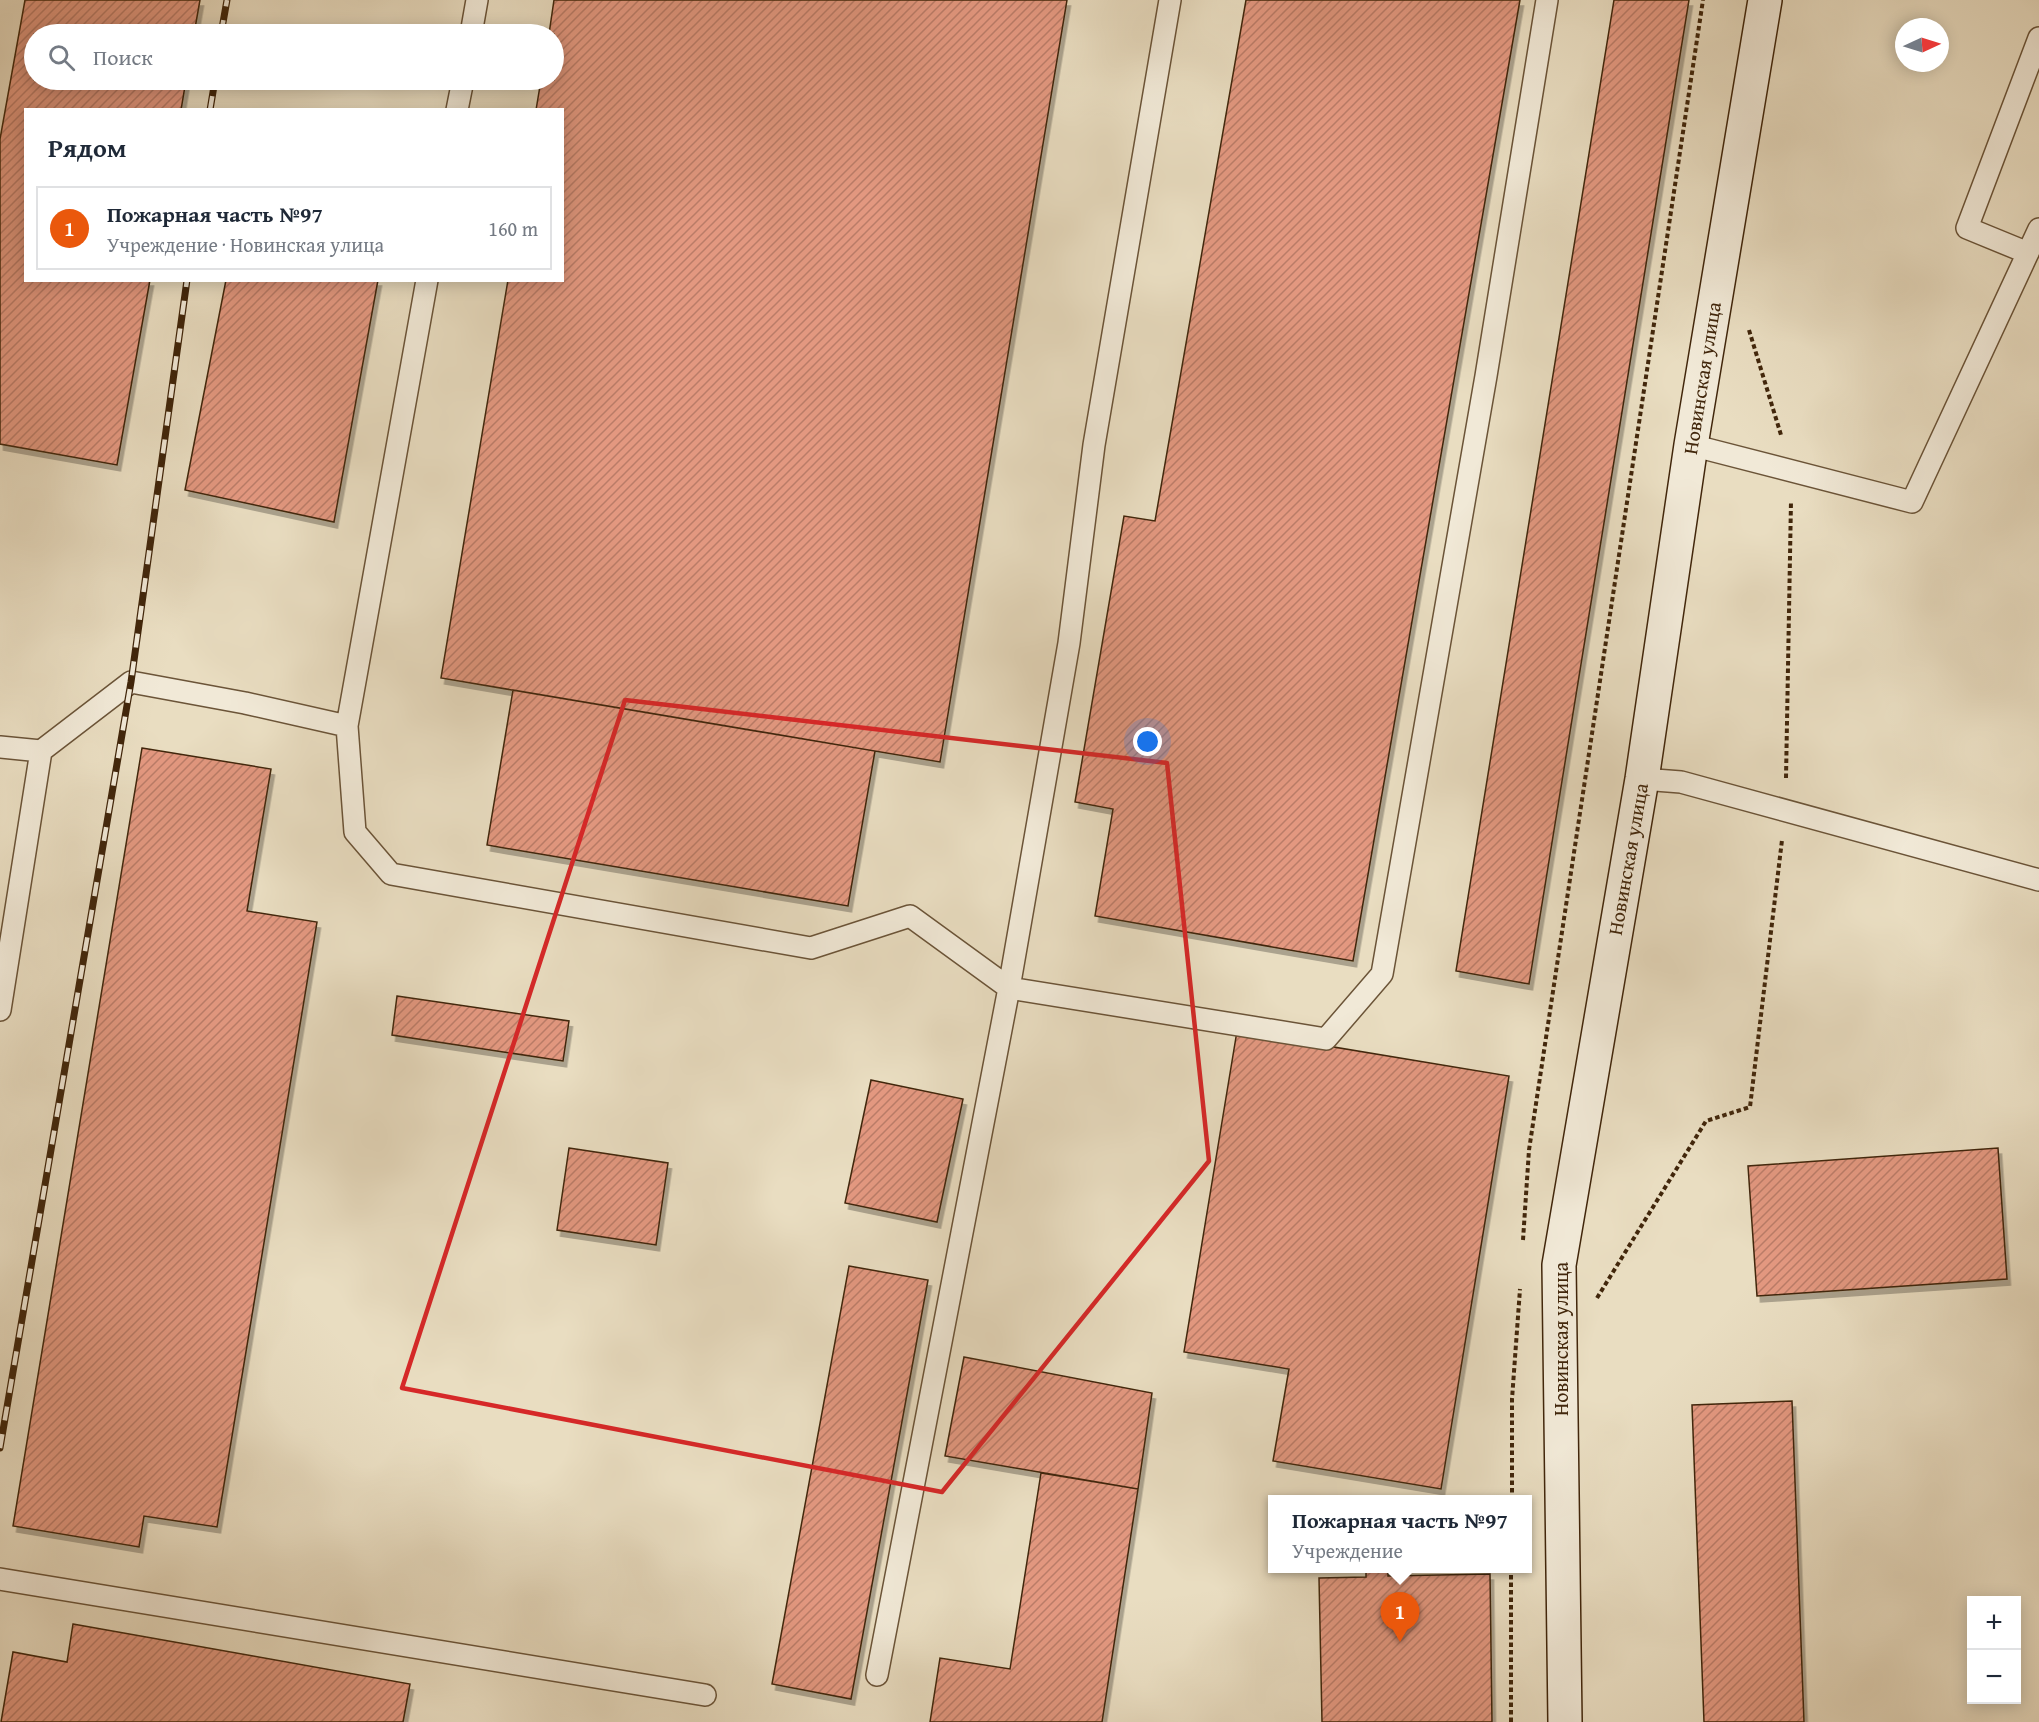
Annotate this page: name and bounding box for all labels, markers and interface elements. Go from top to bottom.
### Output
north arrow [1895,18,1949,72]
search box [24,24,564,90]
icon: search [45,41,78,74]
text: Поиск [93,41,153,73]
text: Рядом [48,128,126,167]
text: Пожарная часть №97 [107,198,323,230]
text: 1 [64,214,75,243]
text: 160 m [488,214,538,243]
text: Учреждение · Новинская улица [107,230,384,259]
street label: Новинская улица [1675,299,1728,456]
your location [1133,727,1162,756]
street label: Новинская улица [1600,780,1655,937]
street label: Новинская улица [1546,1261,1575,1416]
popup [1268,1495,1532,1573]
text: Пожарная часть №97 [1292,1504,1508,1536]
text: Учреждение [1292,1536,1403,1565]
pin: 1 [1380,1592,1420,1642]
map controls [1967,1596,2021,1704]
button: + [1967,1596,2021,1650]
button: − [1967,1650,2021,1704]

